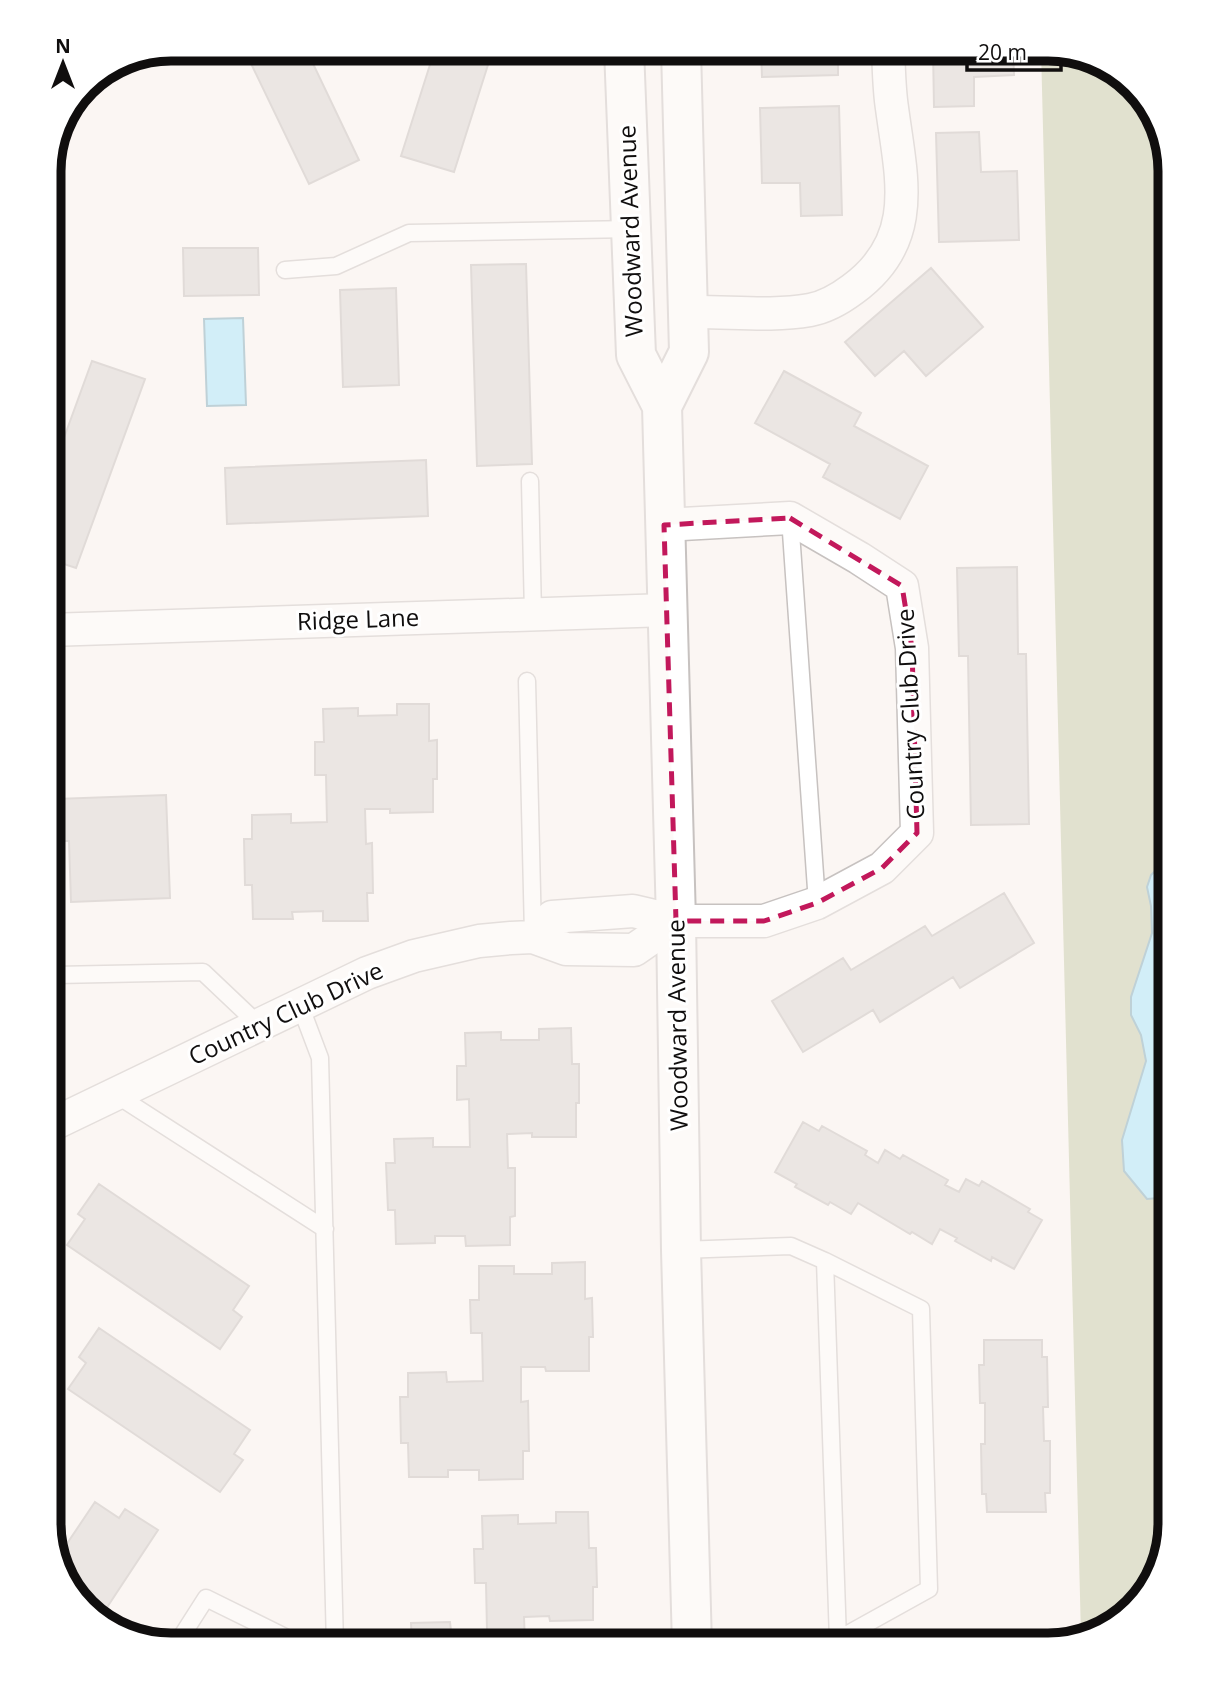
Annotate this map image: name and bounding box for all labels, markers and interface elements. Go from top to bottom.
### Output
north arrow [28,28,98,98]
scale bar [967,28,1062,72]
text: N [55,33,71,59]
text: 20 m [978,38,1027,66]
street label: Woodward Avenue [609,125,650,338]
street label: Ridge Lane [296,600,420,637]
street label: Country Club Drive [887,608,932,820]
street label: Woodward Avenue [658,919,695,1131]
street label: Country Club Drive [183,953,388,1072]

